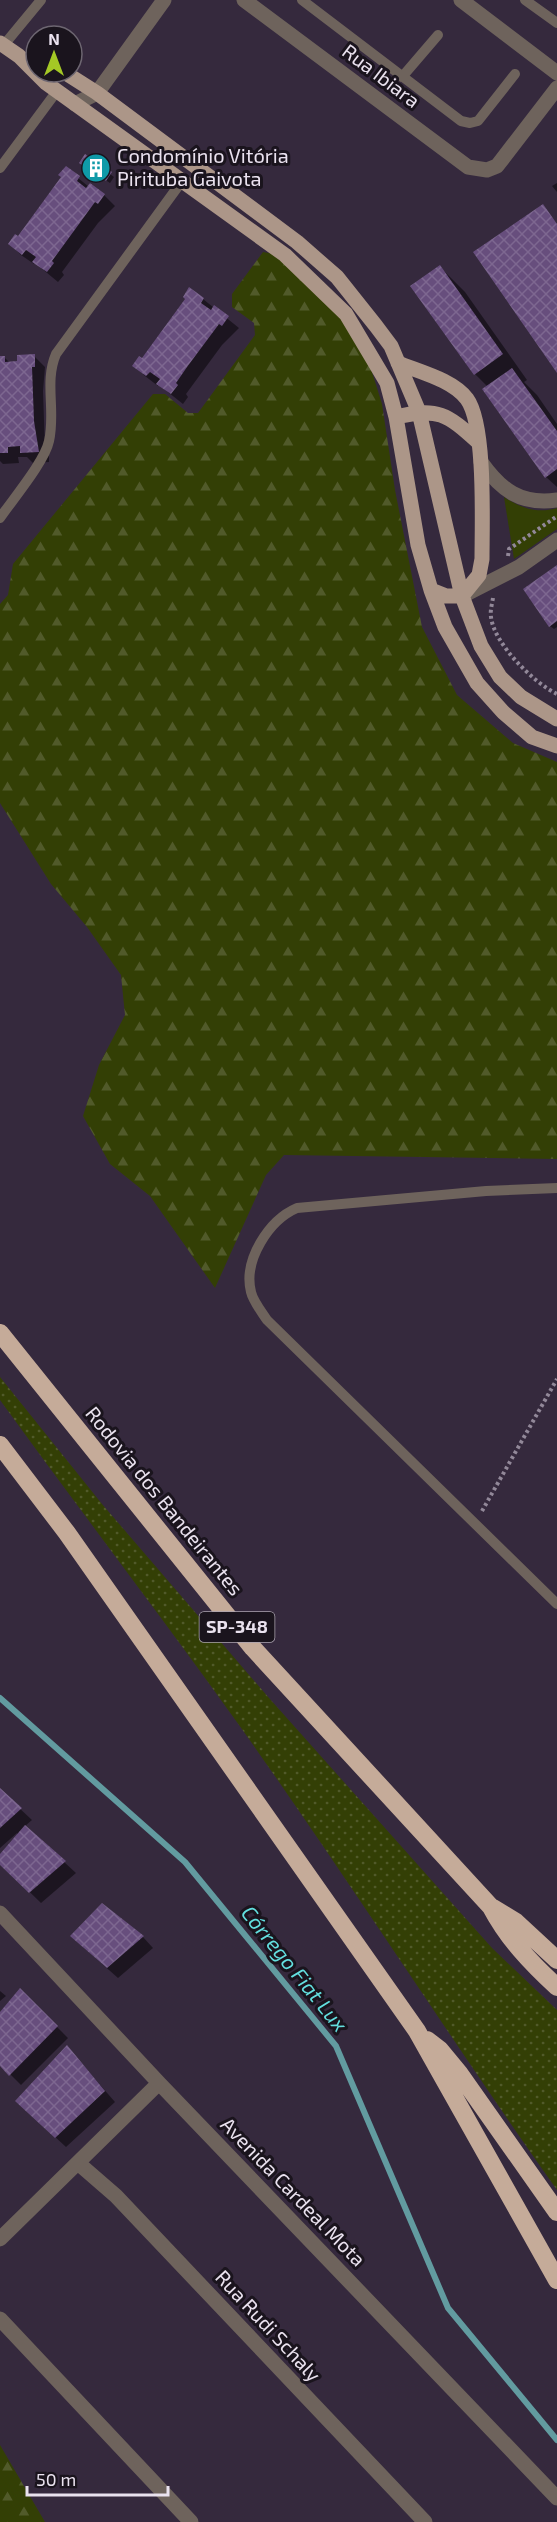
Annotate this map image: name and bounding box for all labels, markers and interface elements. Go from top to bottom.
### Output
north arrow [24,24,84,84]
text: N [48,29,60,48]
street label: Rua Ibiara [338,38,425,112]
place label: Condomínio Vitória Pirituba Gaivota [117,143,289,190]
building icon: Condomínio Vitória Pirituba Gaivota [80,152,112,184]
street label: Rodovia dos Bandeirantes [81,1401,248,1600]
road number: SP-348 [200,1612,274,1642]
water label: Córrego Fiat Lux [237,1900,354,2036]
street label: Avenida Cardeal Mota [216,2112,371,2271]
street label: Rua Rudi Schaly [211,2265,327,2386]
scale bar [27,2459,168,2497]
text: 50 m [36,2468,76,2490]

